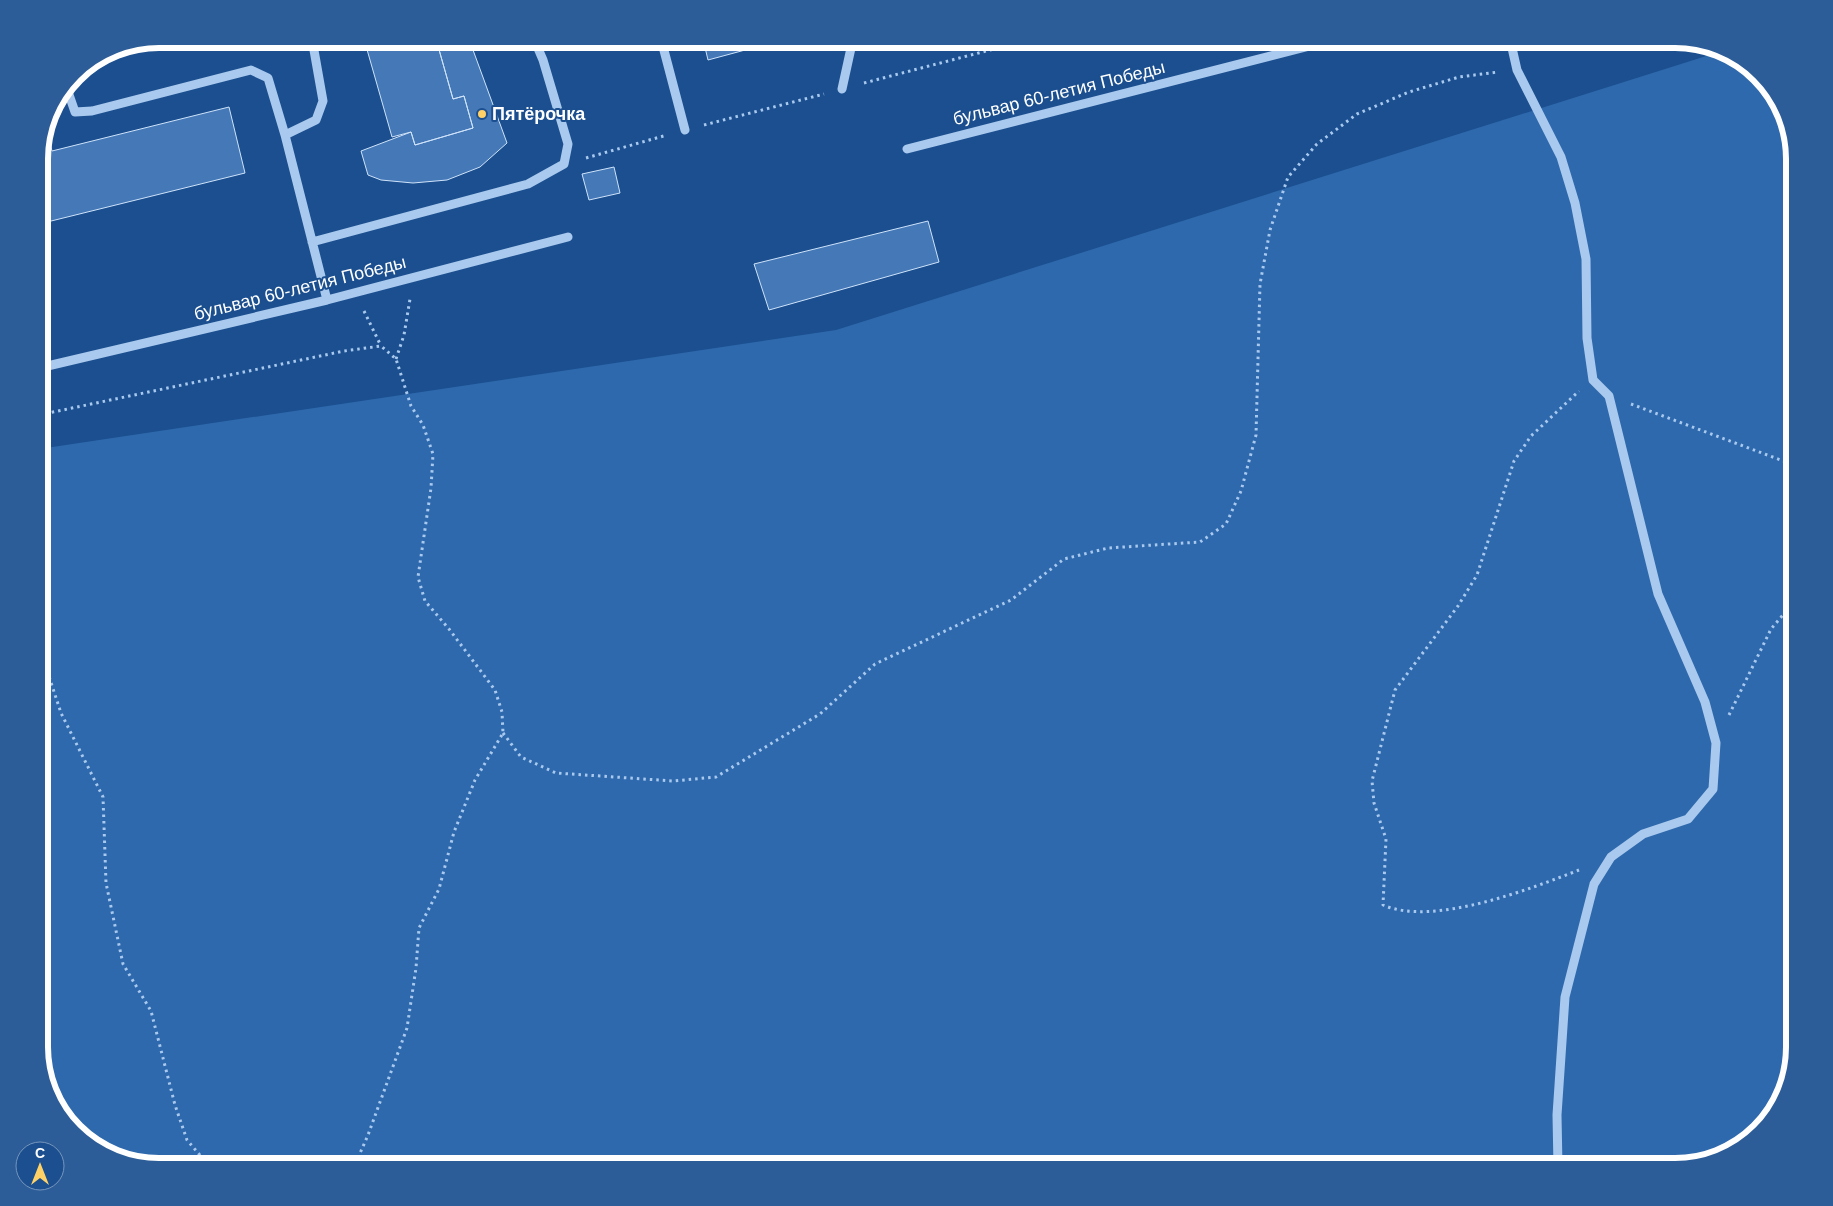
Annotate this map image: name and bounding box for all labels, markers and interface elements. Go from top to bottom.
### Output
street label: бульвар 60-летия Победы [951,57,1167,129]
place label: Пятёрочка [492,104,586,124]
marker: Пятёрочка [476,108,488,120]
street label: бульвар 60-летия Победы [192,252,408,324]
north arrow [15,1141,65,1191]
text: С [35,1145,45,1161]

